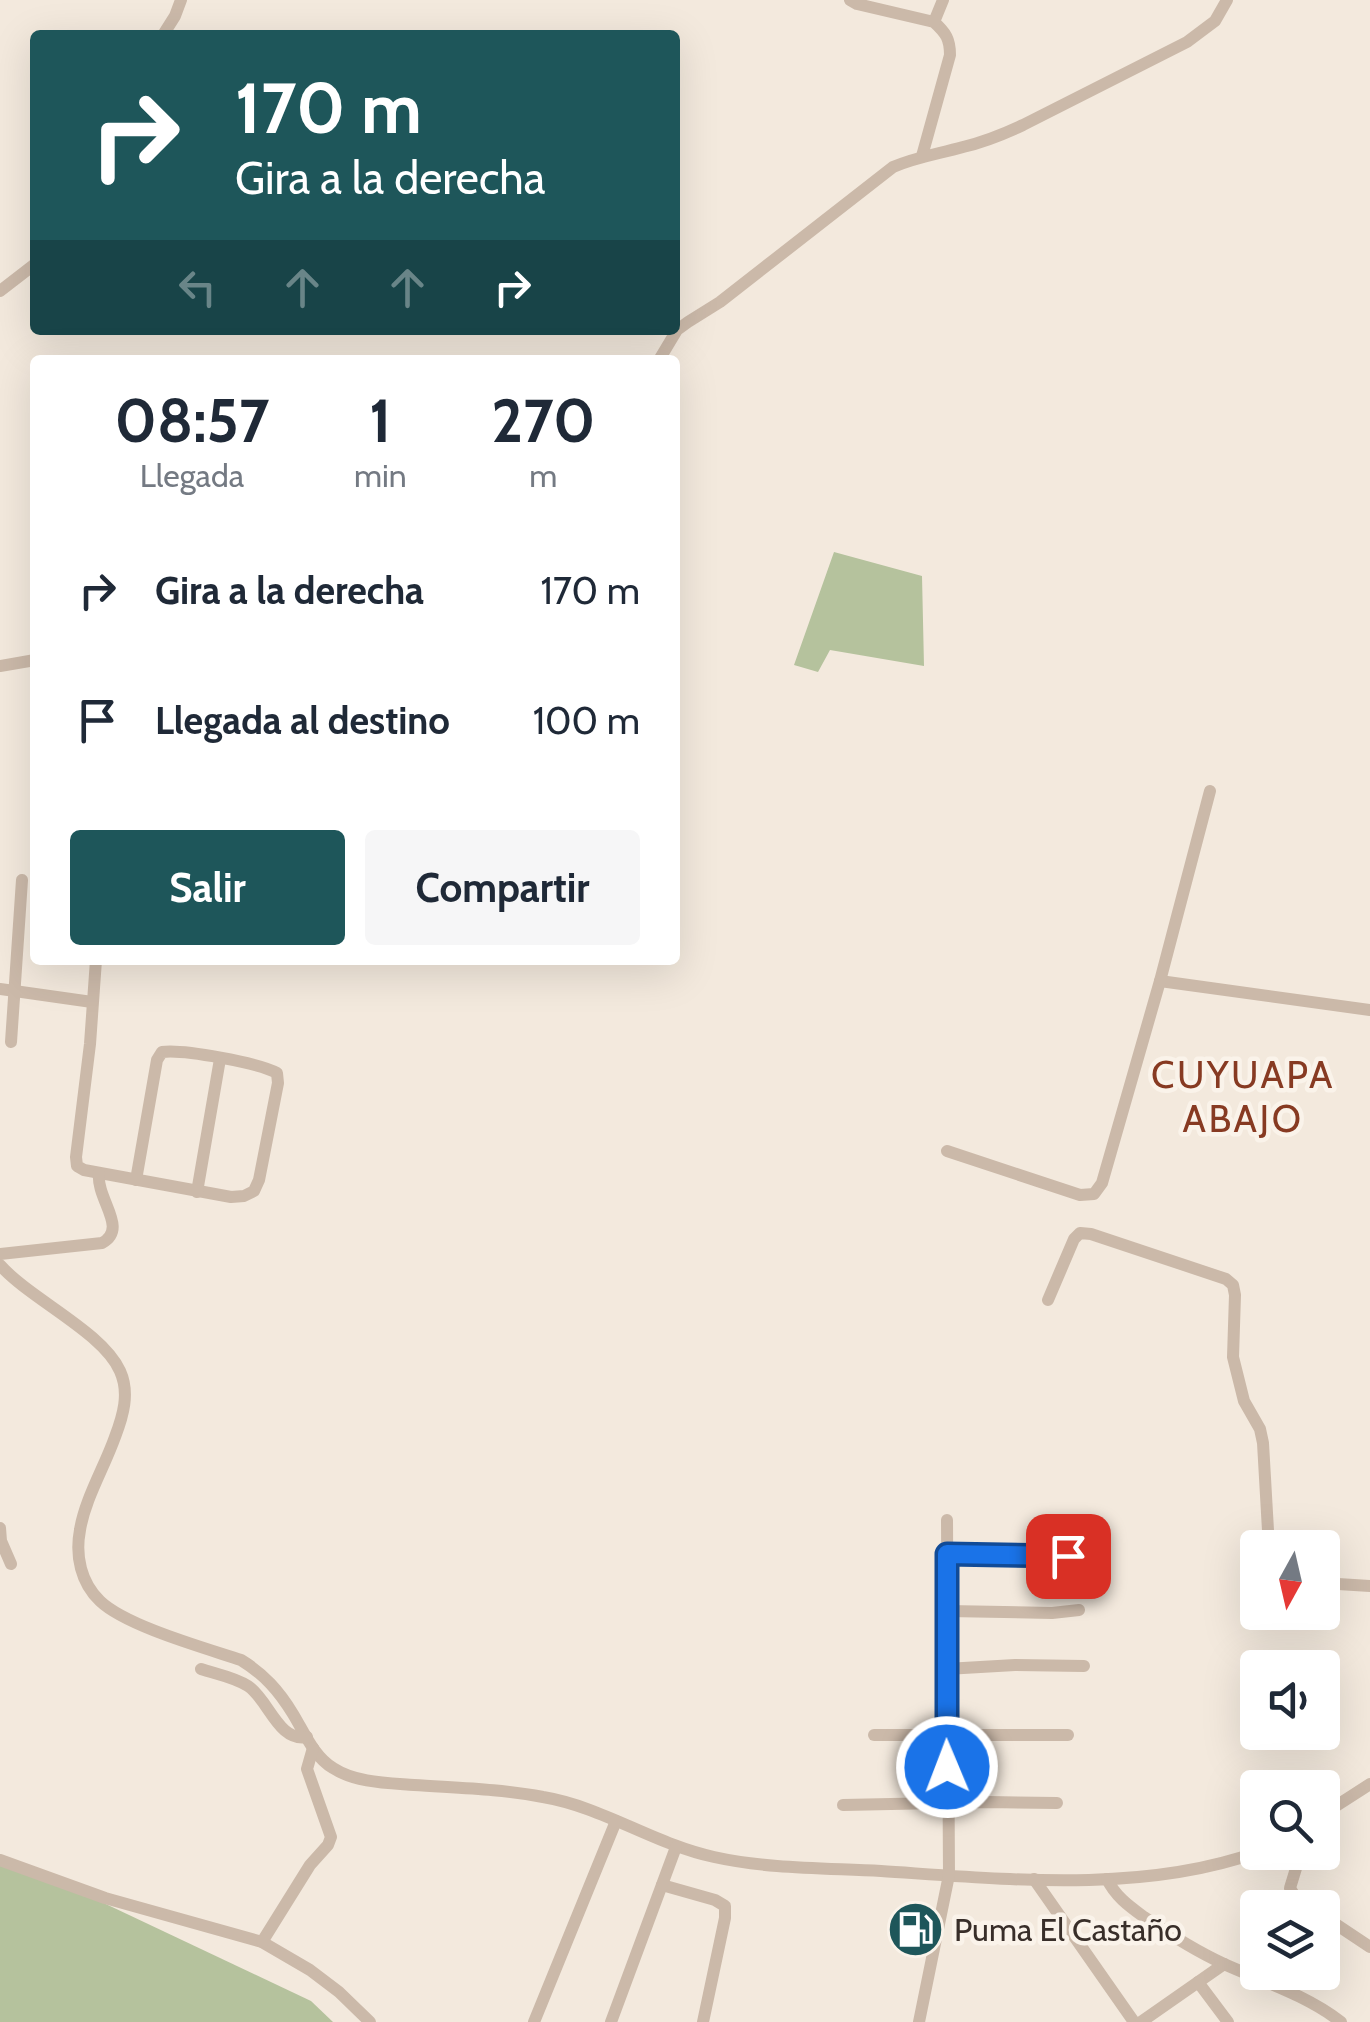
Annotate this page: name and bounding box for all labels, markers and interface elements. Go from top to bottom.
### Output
text: 170 m [235,65,422,151]
icon: right [70,70,200,200]
text: Gira a la derecha [235,151,545,205]
icon: left [170,260,225,315]
icon: ahead [275,260,330,315]
icon: ahead [380,260,435,315]
icon: right [485,260,540,315]
text: 08:57 [115,384,269,457]
text: 1 [369,384,391,457]
text: 270 [491,384,595,457]
text: Llegada [140,456,244,495]
text: min [354,456,407,495]
text: m [529,456,557,495]
icon: right [70,563,125,618]
text: Gira a la derecha [155,567,424,614]
text: 170 m [540,567,640,614]
icon: arrive [70,693,125,748]
text: Llegada al destino [155,697,450,744]
text: 100 m [533,697,640,744]
button: Salir [70,830,345,945]
button: Compartir [365,830,640,945]
district label: CUYUAPA ABAJO [1151,1051,1335,1142]
pin [1026,1514,1111,1599]
icon: arrive [1041,1529,1096,1584]
north arrow [1240,1530,1340,1630]
map controls [1240,1530,1340,1990]
button: sound [1240,1650,1340,1750]
position arrow [895,1715,999,1819]
button: search [1240,1770,1340,1870]
button: layers [1240,1890,1340,1990]
fuel station icon: Puma El Castaño [885,1899,945,1959]
place label: Puma El Castaño [954,1910,1182,1949]

